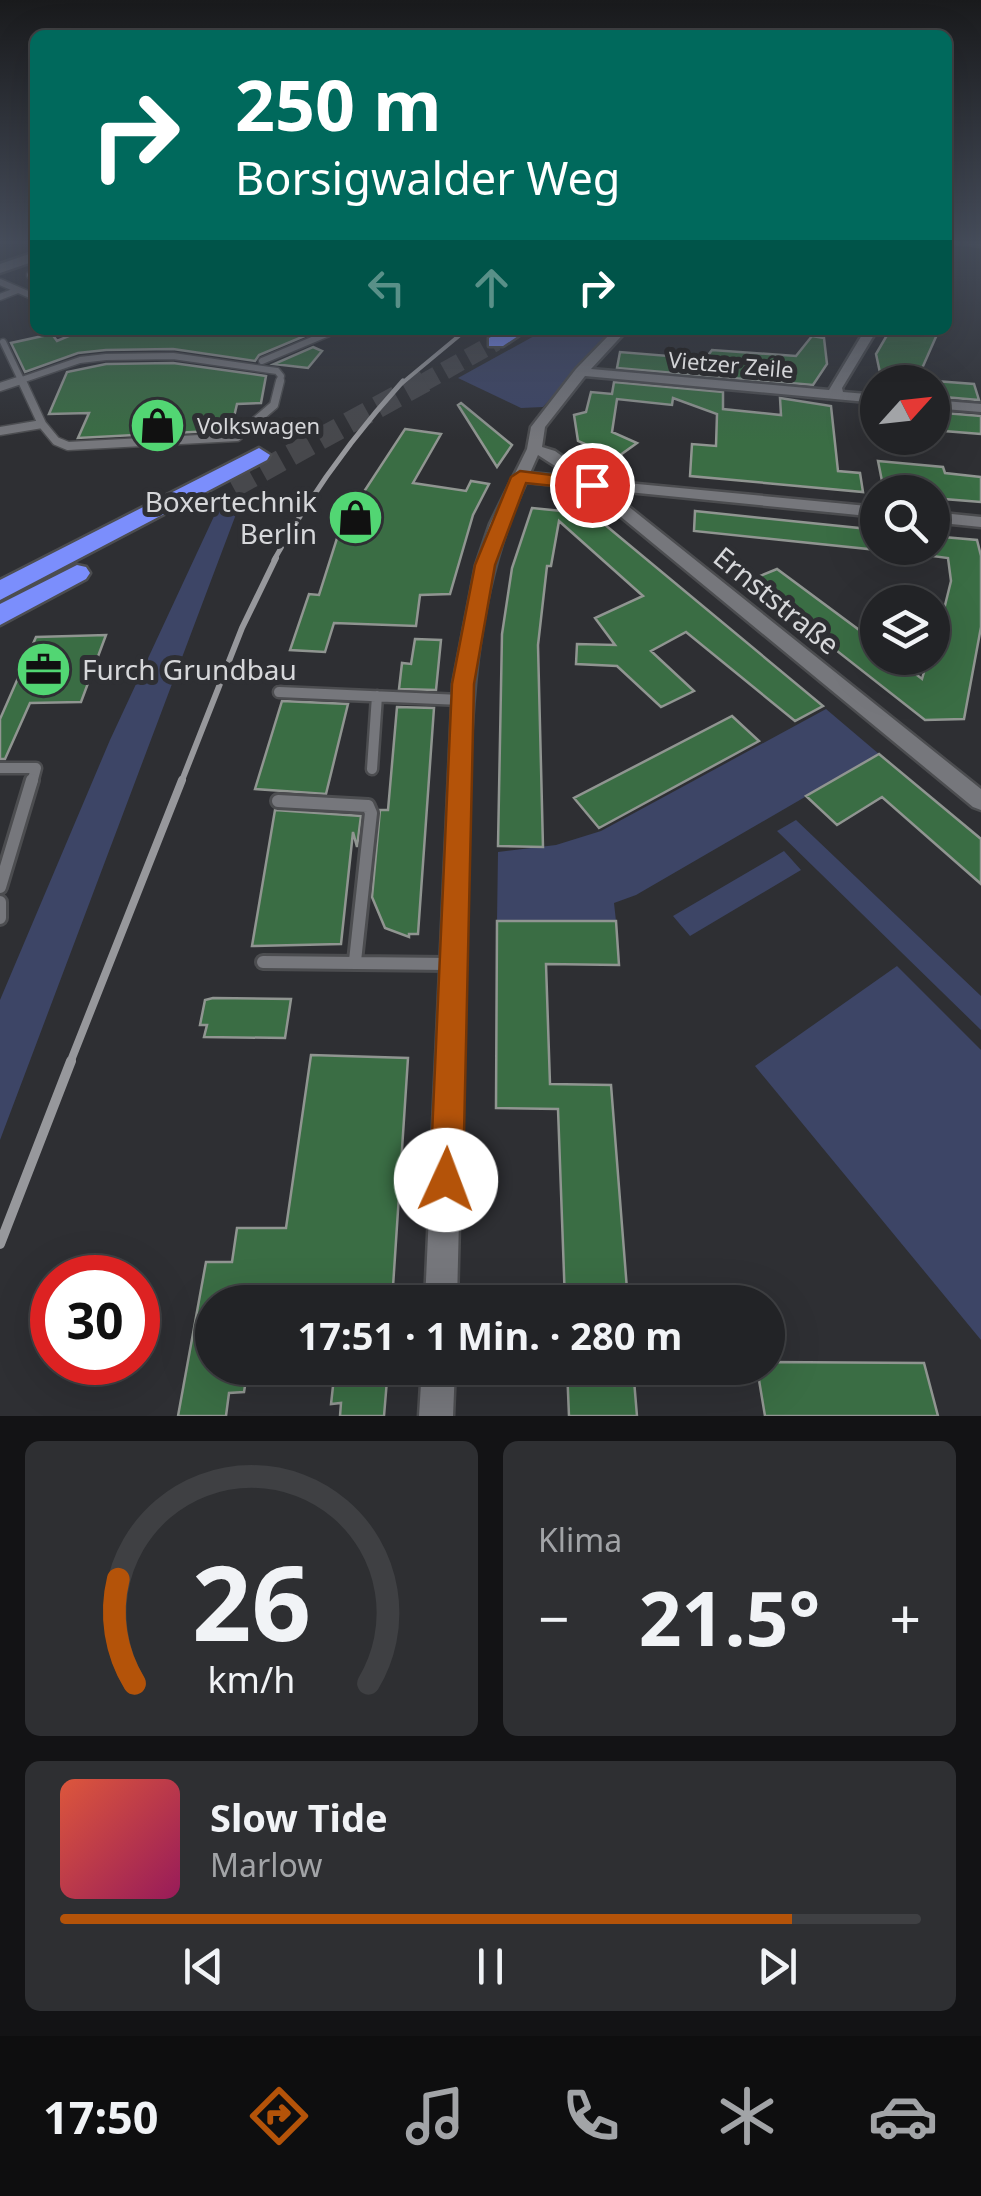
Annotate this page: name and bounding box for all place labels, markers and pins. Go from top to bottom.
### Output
shop icon: Volkswagen [128,395,188,455]
place label: Volkswagen [197,410,320,440]
pin [550,443,635,528]
place label: Boxertechnik Berlin [145,482,317,552]
shop icon: Boxertechnik Berlin [326,487,386,547]
office icon: Furch Grundbau [13,639,73,699]
place label: Furch Grundbau [82,650,297,688]

